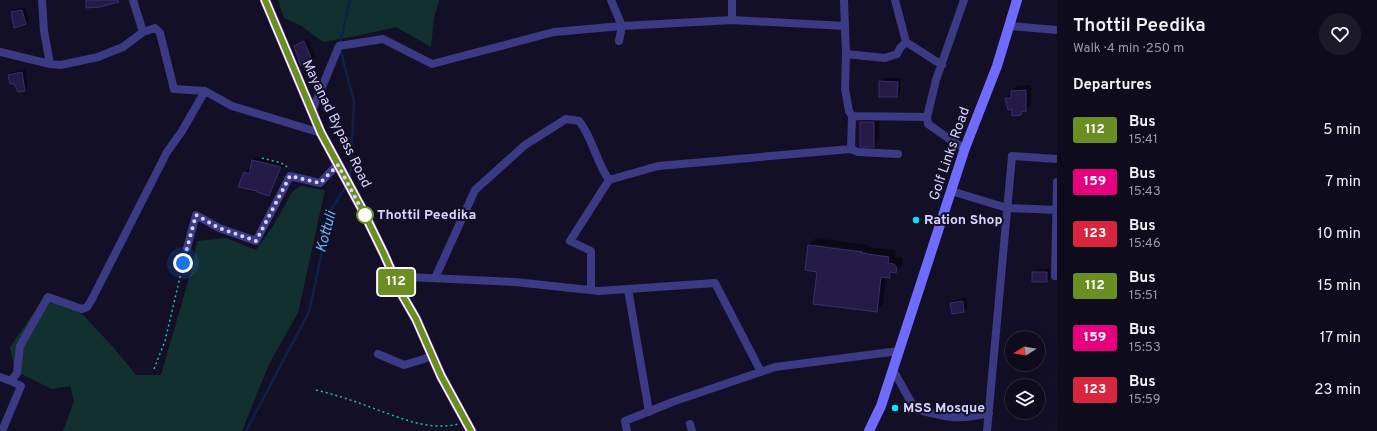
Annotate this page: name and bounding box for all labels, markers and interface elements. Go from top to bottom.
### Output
button: heart [1319,13,1361,55]
text: Thottil Peedika [1073,14,1206,38]
text: Walk · 4 min · 250 m [1073,41,1184,57]
street label: Mayanad Bypass Road [298,57,374,191]
text: Departures [1073,76,1152,95]
street label: Golf Links Road [926,105,974,203]
text: Bus [1129,113,1156,132]
text: 112 [1085,121,1105,138]
text: 5 min [1323,121,1361,140]
text: 15:41 [1129,132,1158,148]
text: Bus [1129,165,1156,184]
text: 159 [1084,173,1106,190]
text: 7 min [1325,173,1361,192]
text: 15:43 [1129,184,1161,200]
marker: Thottil Peedika [356,206,374,224]
place label: Thottil Peedika [377,207,476,224]
water label: Kottuli [312,208,342,255]
place label: Ration Shop [924,212,1003,229]
marker: Ration Shop [911,215,921,225]
text: Bus [1129,217,1156,236]
text: 123 [1084,225,1106,242]
text: 10 min [1317,225,1361,244]
text: 15:46 [1129,236,1161,252]
your location [173,253,193,273]
line badge: 112 [373,269,419,295]
text: Bus [1129,269,1156,288]
text: 112 [386,273,406,290]
text: 112 [1085,277,1105,294]
text: 15 min [1318,277,1361,296]
text: 15:51 [1129,288,1158,304]
text: Bus [1129,321,1156,340]
text: 159 [1084,329,1106,346]
text: 17 min [1320,329,1361,348]
north arrow [1005,331,1045,371]
map controls [1005,331,1045,419]
text: 15:53 [1129,340,1161,356]
text: Bus [1129,373,1156,392]
button: layers [1005,379,1045,419]
text: 123 [1084,381,1106,398]
text: 23 min [1314,381,1361,400]
text: 15:59 [1129,392,1161,408]
place label: MSS Mosque [903,400,985,417]
marker: MSS Mosque [890,403,900,413]

